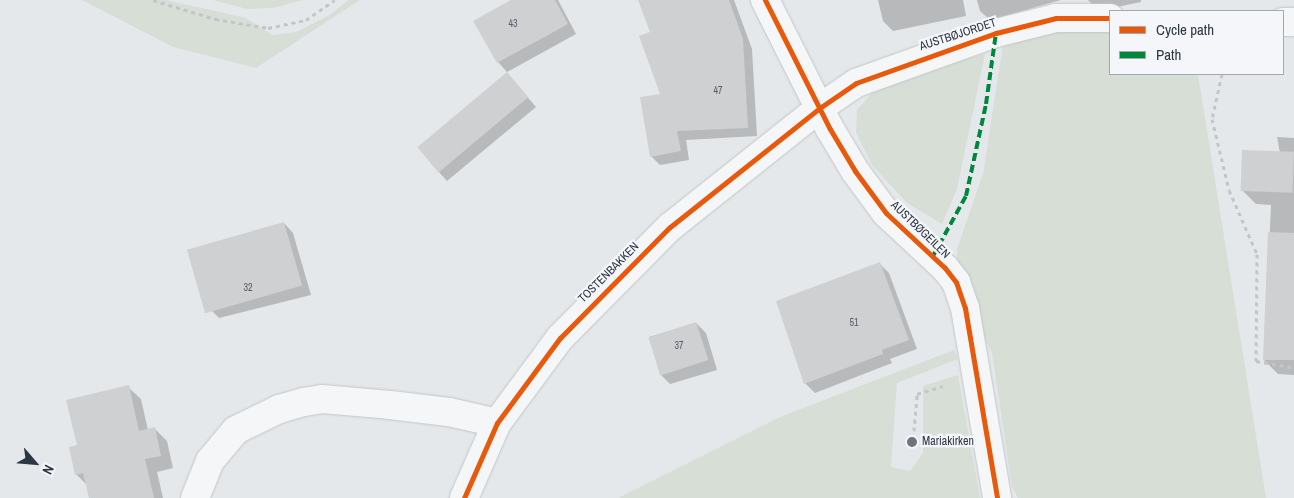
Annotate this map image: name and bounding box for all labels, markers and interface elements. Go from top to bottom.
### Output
legend [1109,10,1284,75]
street label: AUSTBØJORDET [918,16,998,54]
house number: 43 [508,18,518,30]
text: Cycle path [1156,19,1214,40]
text: Path [1156,44,1181,65]
house number: 47 [713,85,723,97]
street label: AUSTBØGEILEN [887,198,953,262]
street label: TOSTENBAKKEN [576,240,642,306]
house number: 32 [243,282,253,294]
house number: 51 [849,317,859,329]
house number: 37 [674,340,684,352]
place label: Mariakirken [922,435,974,449]
marker: Mariakirken [906,436,918,448]
north arrow [10,438,60,488]
text: N [38,462,58,478]

